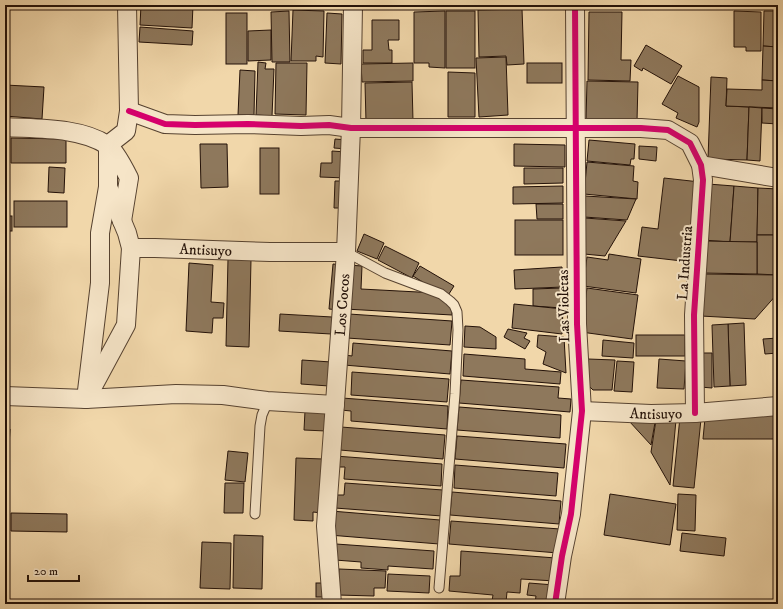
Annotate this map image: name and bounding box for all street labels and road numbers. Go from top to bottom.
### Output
street label: La Industria [673,224,697,301]
street label: Antisuyo [179,239,232,260]
street label: Las Violetas [554,269,574,343]
street label: Los Cocos [330,273,354,337]
street label: Antisuyo [629,404,682,424]

